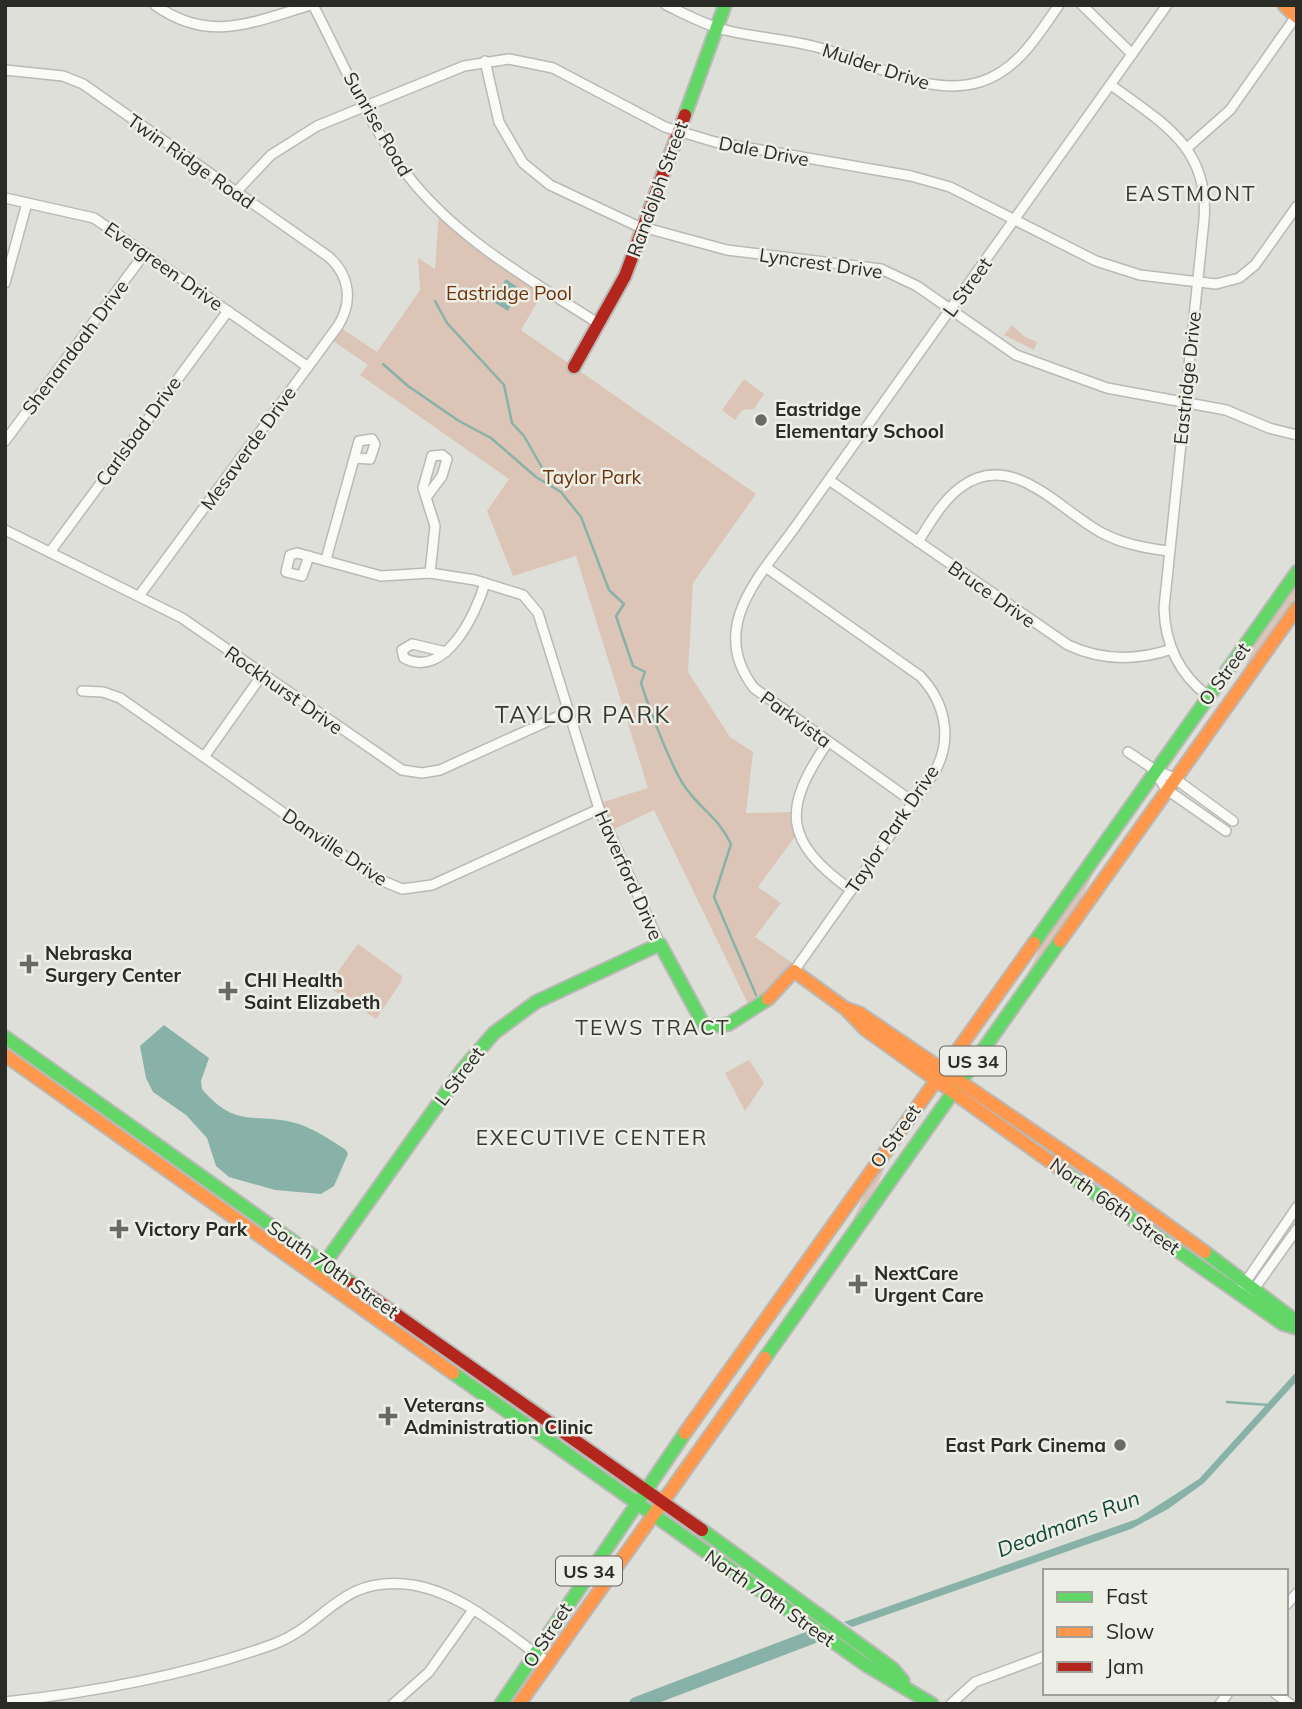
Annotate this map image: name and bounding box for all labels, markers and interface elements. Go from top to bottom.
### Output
street label: Mulder Drive [819,37,933,95]
street label: Sunrise Road [338,67,418,181]
street label: Twin Ridge Road [123,108,259,214]
street label: Randolph Street [621,118,693,260]
street label: Dale Drive [717,131,811,171]
district label: EASTMONT [1125,180,1257,206]
street label: Evergreen Drive [100,216,228,316]
street label: Lyncrest Drive [758,242,884,284]
street label: L Street [937,252,997,322]
street label: Shenandoah Drive [16,275,134,419]
park label: Eastridge Pool [446,281,572,305]
street label: Eastridge Drive [1168,310,1206,446]
street label: Carlsbad Drive [90,371,186,491]
street label: Mesaverde Drive [195,381,301,515]
place label: Eastridge Elementary School [775,397,944,443]
marker: Eastridge Elementary School [753,412,769,428]
park label: Taylor Park [543,465,642,489]
street label: Bruce Drive [944,555,1040,633]
street label: O Street [1193,637,1255,710]
street label: Rockhurst Drive [220,640,348,740]
street label: Parkvista [756,685,836,753]
district label: TAYLOR PARK [495,700,671,729]
street label: Taylor Park Drive [840,760,944,898]
street label: Danville Drive [278,803,392,891]
street label: Haverford Drive [590,806,668,944]
place label: Nebraska Surgery Center [45,941,181,987]
marker: Nebraska Surgery Center [19,954,39,974]
place label: CHI Health Saint Elizabeth [244,968,381,1014]
marker: CHI Health Saint Elizabeth [218,981,238,1001]
district label: TEWS TRACT [575,1014,731,1040]
street label: L Street [429,1041,489,1110]
road number: US 34 [940,1046,1006,1076]
street label: O Street [864,1099,926,1172]
district label: EXECUTIVE CENTER [476,1124,708,1150]
street label: North 66th Street [1045,1152,1185,1260]
street label: South 70th Street [263,1215,403,1323]
place label: Victory Park [134,1217,248,1241]
marker: Victory Park [109,1219,129,1239]
place label: NextCare Urgent Care [874,1261,984,1307]
marker: NextCare Urgent Care [848,1274,868,1294]
place label: Veterans Administration Clinic [403,1393,594,1439]
marker: Veterans Administration Clinic [378,1406,398,1426]
place label: East Park Cinema [945,1433,1106,1457]
marker: East Park Cinema [1112,1437,1128,1453]
water label: Deadmans Run [993,1484,1143,1562]
street label: North 70th Street [700,1544,840,1652]
road number: US 34 [556,1556,622,1586]
legend [1043,1569,1288,1695]
text: Fast [1106,1583,1148,1609]
street label: O Street [517,1598,577,1672]
text: Slow [1106,1618,1154,1644]
text: Jam [1106,1653,1144,1679]

